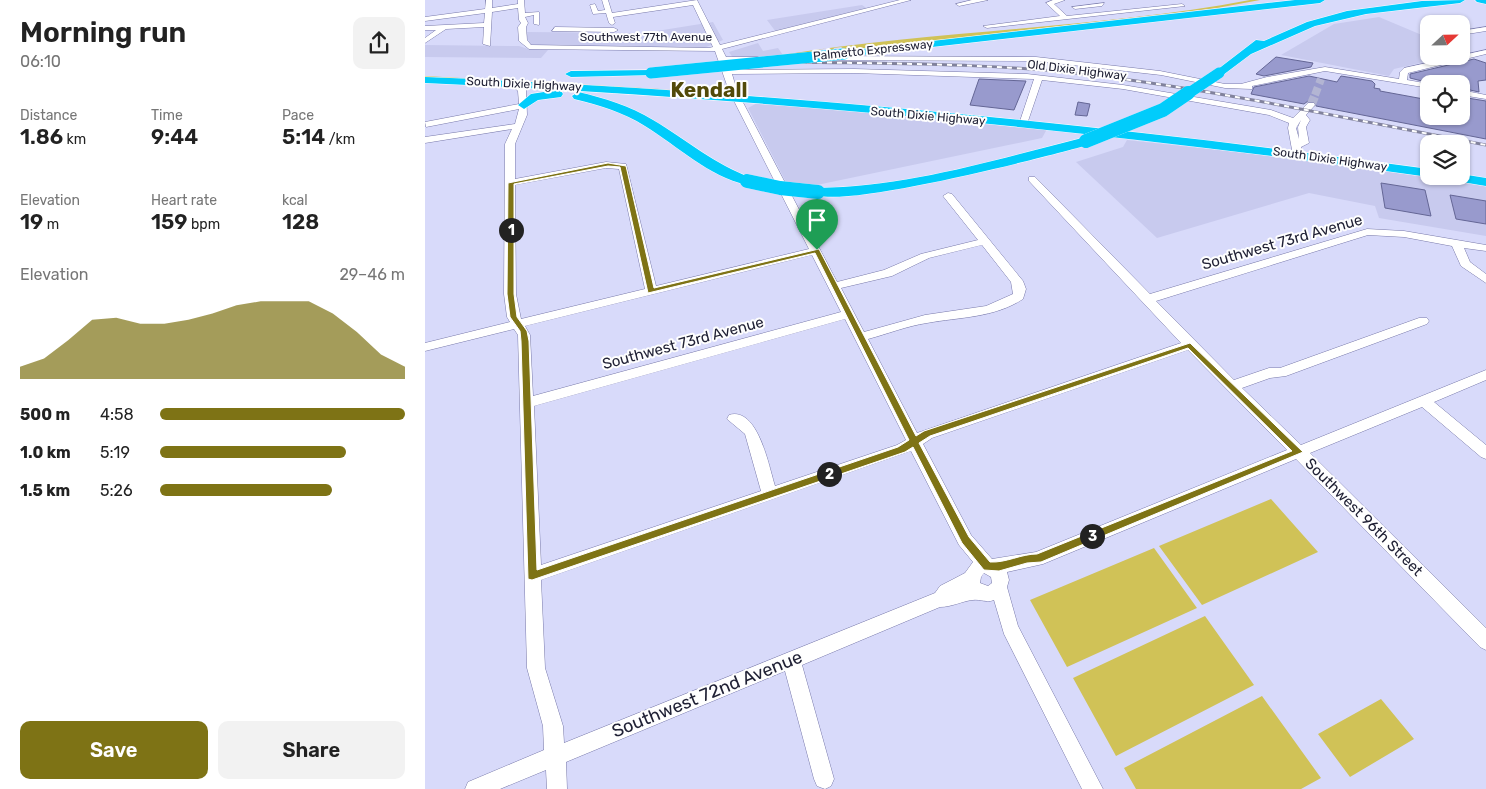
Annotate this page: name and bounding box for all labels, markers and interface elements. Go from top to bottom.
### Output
north arrow [1420,15,1470,65]
map controls [1420,15,1470,185]
text: Morning run [20,16,186,49]
button: share [353,17,405,69]
street label: Southwest 77th Avenue [580,30,712,44]
street label: Palmetto Expressway [812,37,934,63]
text: 06:10 [20,52,61,71]
street label: Old Dixie Highway [1027,57,1128,83]
street label: South Dixie Highway [466,74,582,94]
button: locate [1420,75,1470,125]
district label: Kendall [671,77,747,102]
street label: South Dixie Highway [870,104,986,128]
text: Distance [20,107,77,124]
text: Time [151,107,183,124]
text: Pace [282,107,314,124]
text: 1.86 [20,124,63,149]
text: 9:44 [151,124,198,149]
text: 5:14 [282,124,325,149]
text: km [63,131,86,148]
text: /km [325,131,355,148]
button: layers [1420,135,1470,185]
street label: South Dixie Highway [1272,144,1388,174]
text: Elevation [20,192,80,209]
text: Heart rate [151,192,217,209]
text: kcal [282,192,308,209]
pin [796,199,838,250]
icon: arrive [803,206,831,234]
text: 19 [20,209,43,234]
text: 159 [151,209,188,234]
text: 128 [282,209,319,234]
street label: Southwest 73rd Avenue [1200,210,1364,274]
text: m [43,216,59,233]
text: bpm [188,216,220,233]
pin: 1 [499,218,523,242]
text: 1 [508,222,515,239]
text: Elevation [20,265,89,284]
text: 29–46 m [339,265,405,284]
street label: Southwest 73rd Avenue [600,313,766,373]
text: 500 m [20,405,70,424]
text: 4:58 [100,405,134,424]
text: 1.0 km [20,443,71,462]
text: 5:19 [100,443,130,462]
street label: Southwest 96th Street [1301,454,1427,580]
pin: 2 [817,462,841,486]
text: 2 [825,466,834,483]
text: 1.5 km [20,481,70,500]
text: 5:26 [100,481,133,500]
pin: 3 [1079,524,1105,548]
text: 3 [1088,528,1097,545]
street label: Southwest 72nd Avenue [609,646,805,742]
button: Save [20,721,208,779]
button: Share [218,721,405,779]

